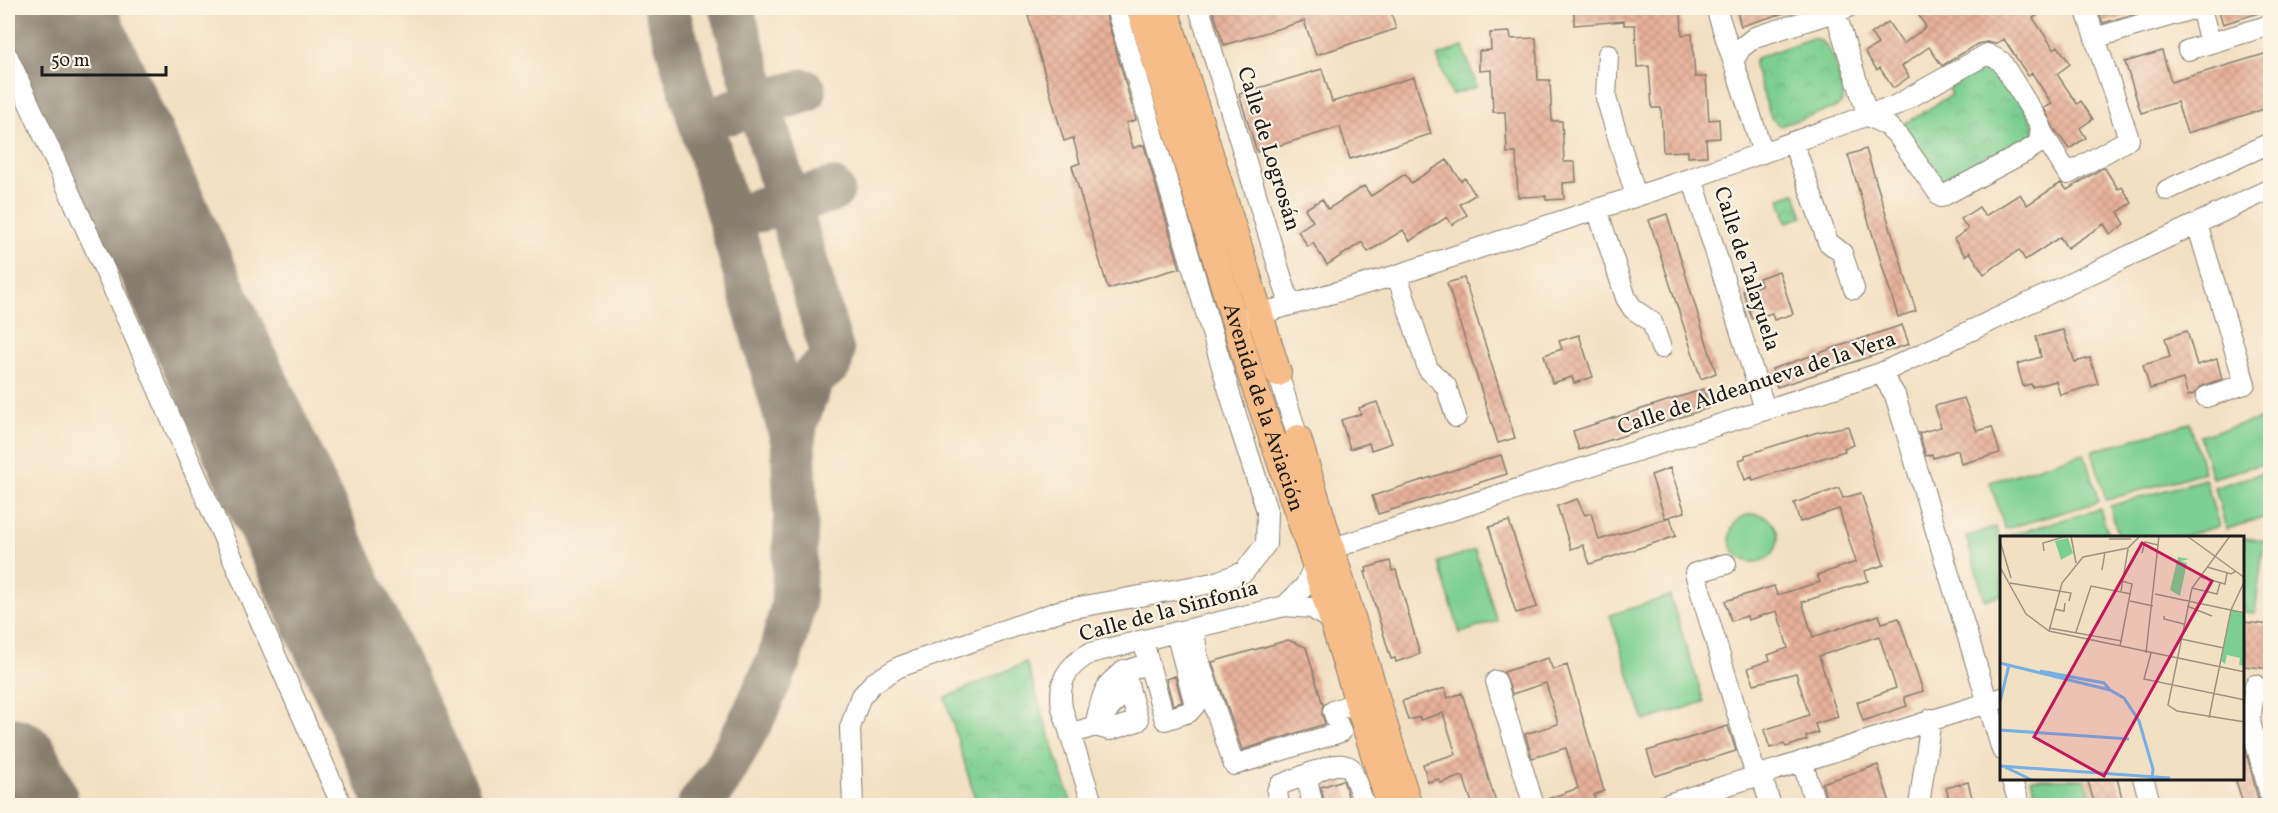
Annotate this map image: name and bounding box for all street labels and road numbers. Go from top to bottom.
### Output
street label: Calle de Logrosán [1228,63,1308,235]
street label: Calle de Talayuela [1705,183,1787,355]
street label: Avenida de la Aviación [1214,300,1312,516]
street label: Calle de Aldeanueva de la Vera [1614,324,1900,444]
street label: Calle de la Sinfonía [1076,573,1262,651]

